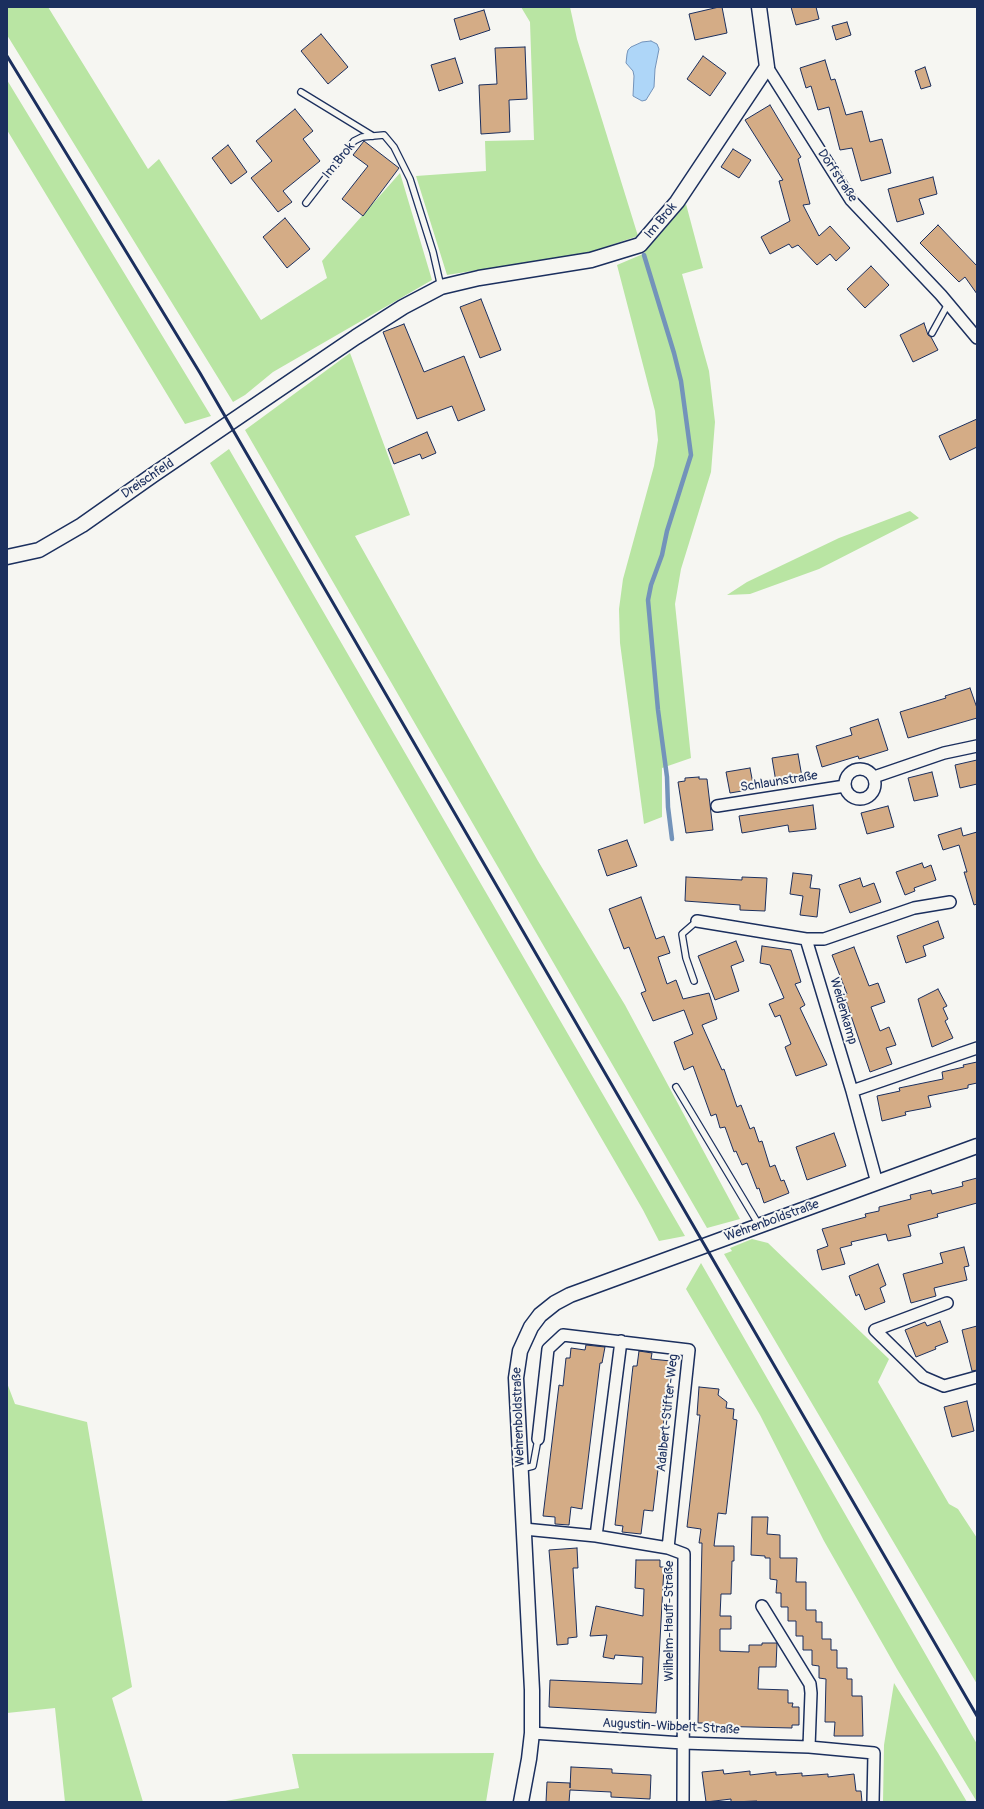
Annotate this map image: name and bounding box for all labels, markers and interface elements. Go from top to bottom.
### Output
street label: Im Brok [320,140,358,182]
street label: Dorfstraße [814,147,860,205]
street label: Im Brok [641,200,681,242]
street label: Dreischfeld [119,456,177,502]
street label: Schlaunstraße [739,768,819,796]
street label: Weidenkamp [826,976,860,1046]
street label: Wehrenboldstraße [723,1197,821,1245]
street label: Adalbert-Stifter-Weg [654,1353,682,1473]
street label: Wehrenboldstraße [509,1367,529,1467]
street label: Wilhelm-Hauff-Straße [662,1561,678,1681]
street label: Augustin-Wibbelt-Straße [602,1716,740,1738]

